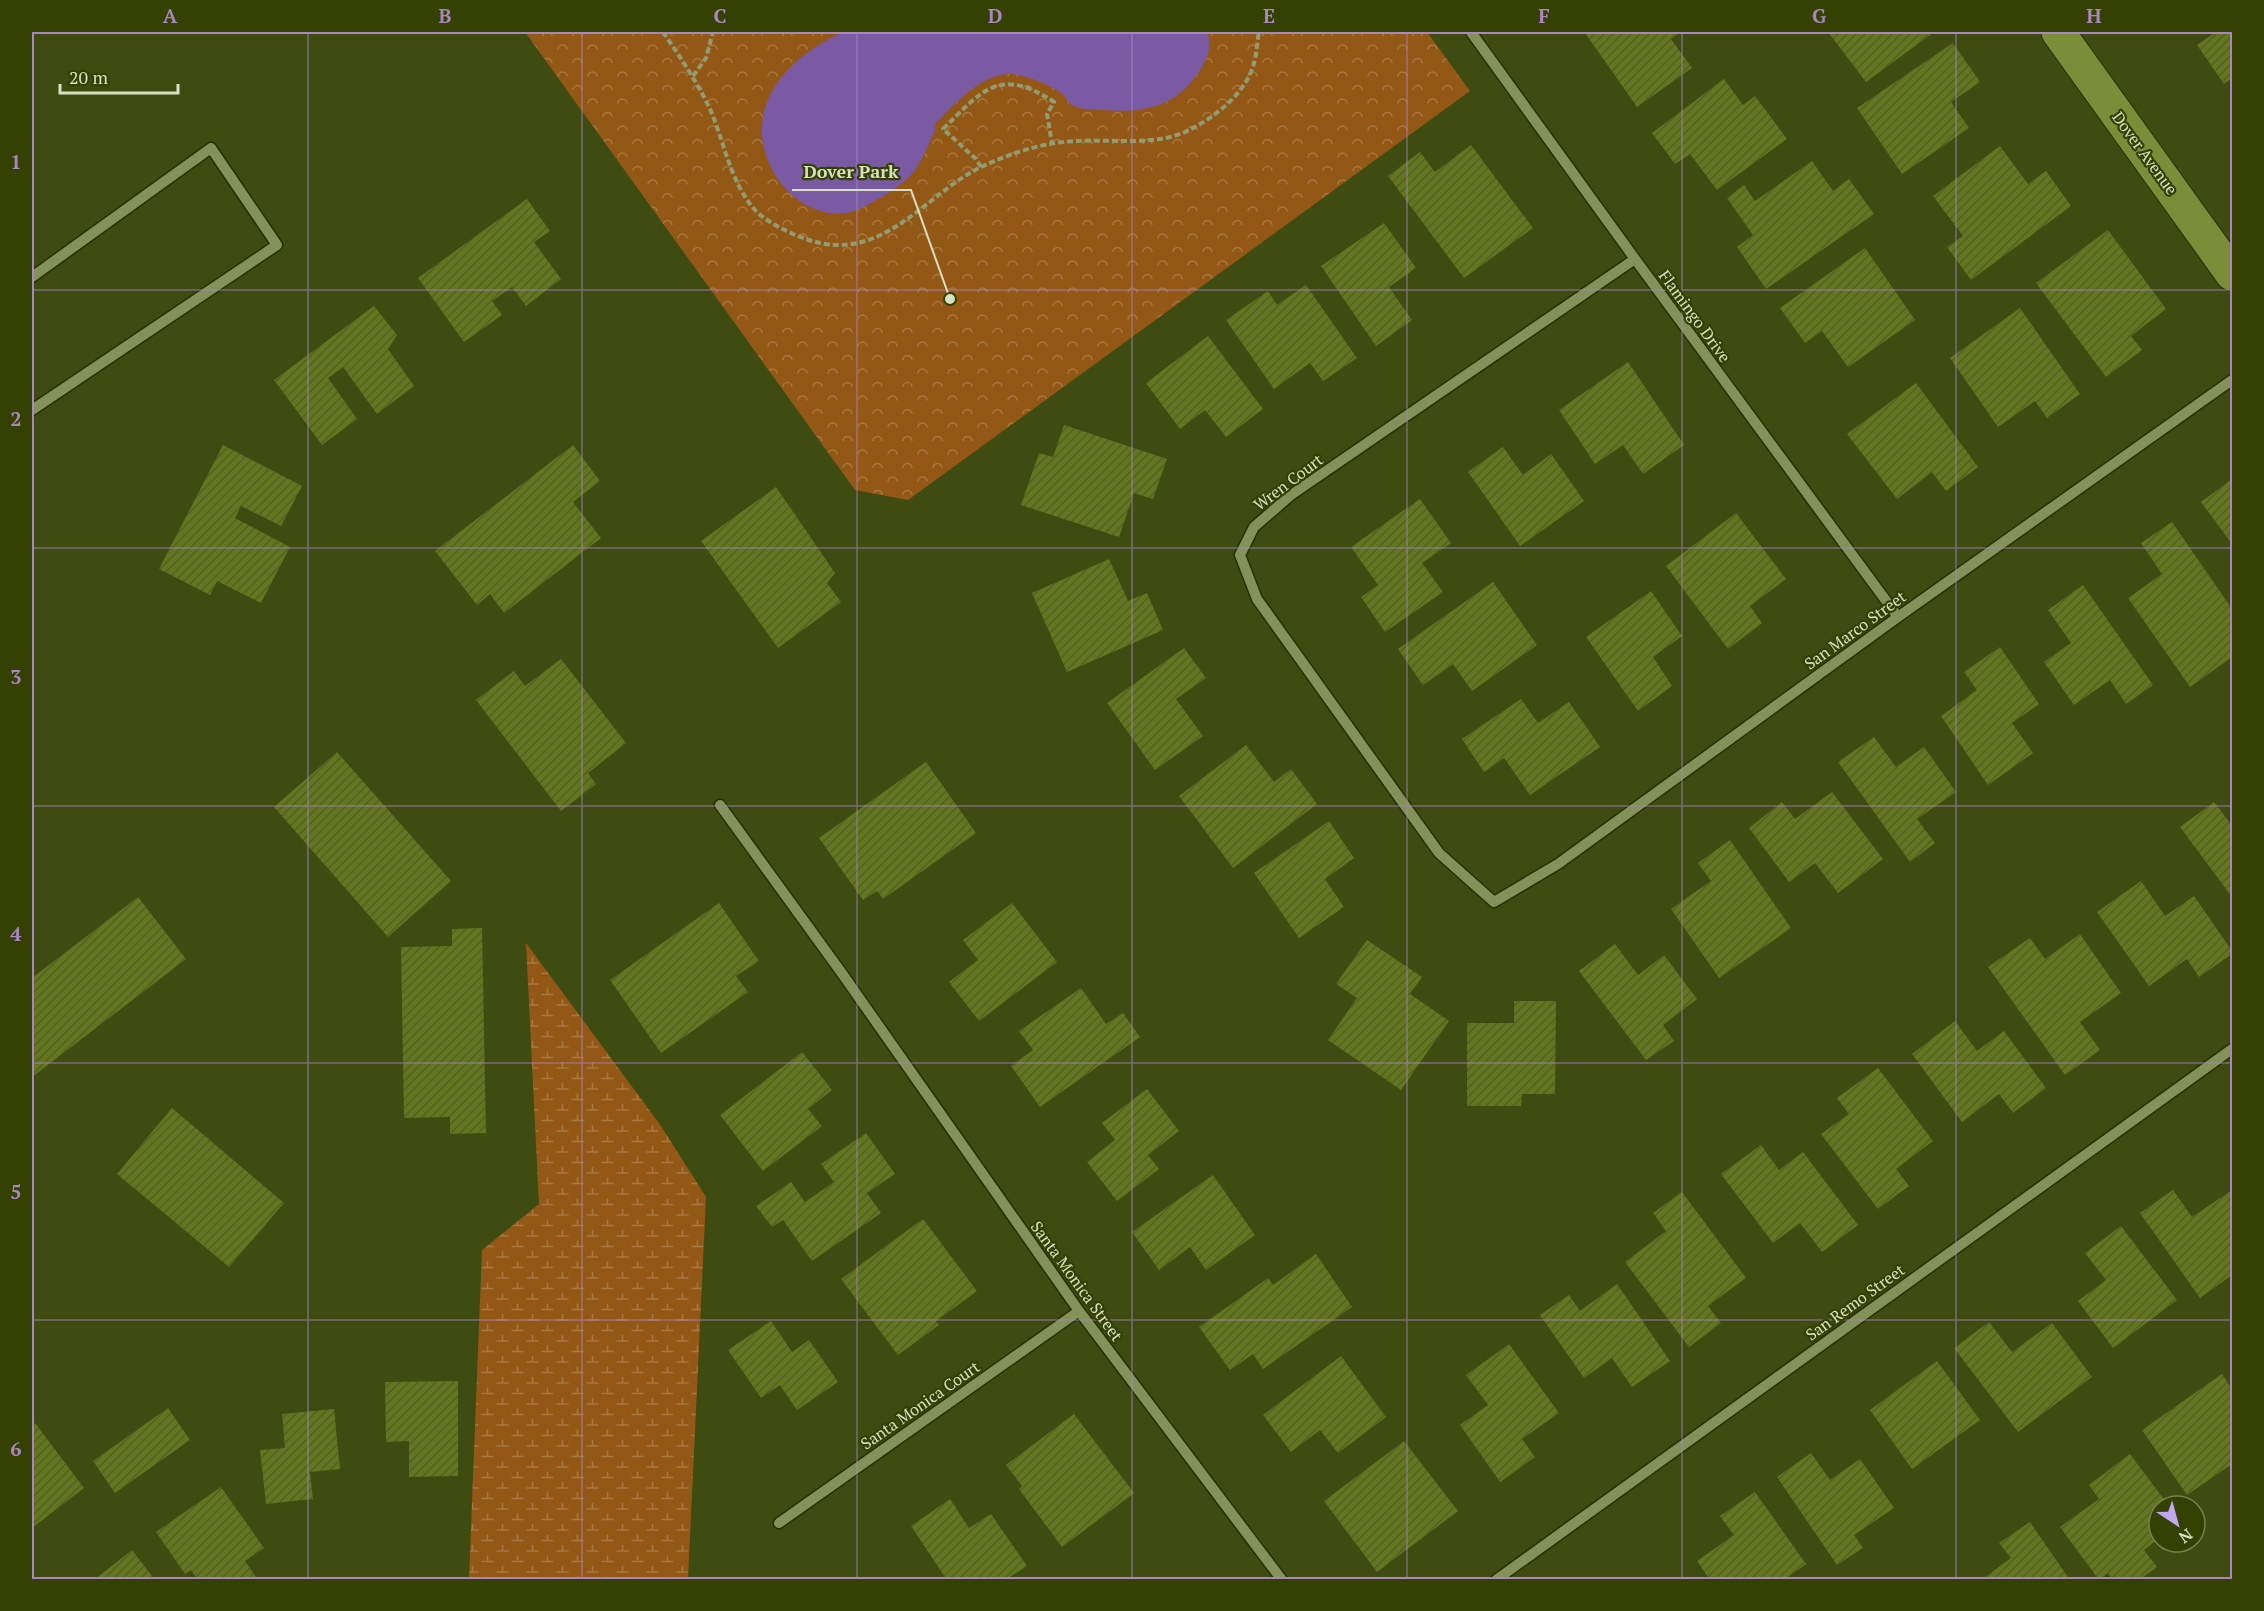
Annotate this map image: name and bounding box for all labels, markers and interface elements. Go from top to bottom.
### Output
text: A [163,2,178,29]
text: B [439,2,452,29]
text: C [713,2,727,29]
text: D [988,2,1002,29]
text: E [1263,2,1275,29]
text: F [1538,2,1550,29]
text: G [1812,2,1826,29]
text: H [2086,2,2102,29]
scale bar [60,57,178,95]
text: 20 m [69,65,109,89]
street label: Dover Avenue [2107,107,2183,199]
text: 1 [10,148,22,175]
callout: Dover Park [792,154,911,190]
text: Dover Park [803,159,899,183]
street label: Flamingo Drive [1654,265,1736,367]
text: 2 [10,405,22,432]
street label: Wren Court [1249,449,1327,515]
street label: San Marco Street [1800,586,1910,674]
text: 3 [10,663,22,690]
text: 4 [10,920,22,947]
text: 5 [10,1178,22,1205]
street label: Santa Monica Street [1026,1217,1128,1345]
street label: San Remo Street [1801,1259,1909,1345]
street label: Santa Monica Court [856,1356,984,1454]
text: 6 [10,1435,22,1462]
north arrow [2147,1494,2207,1554]
text: N [2174,1524,2197,1549]

